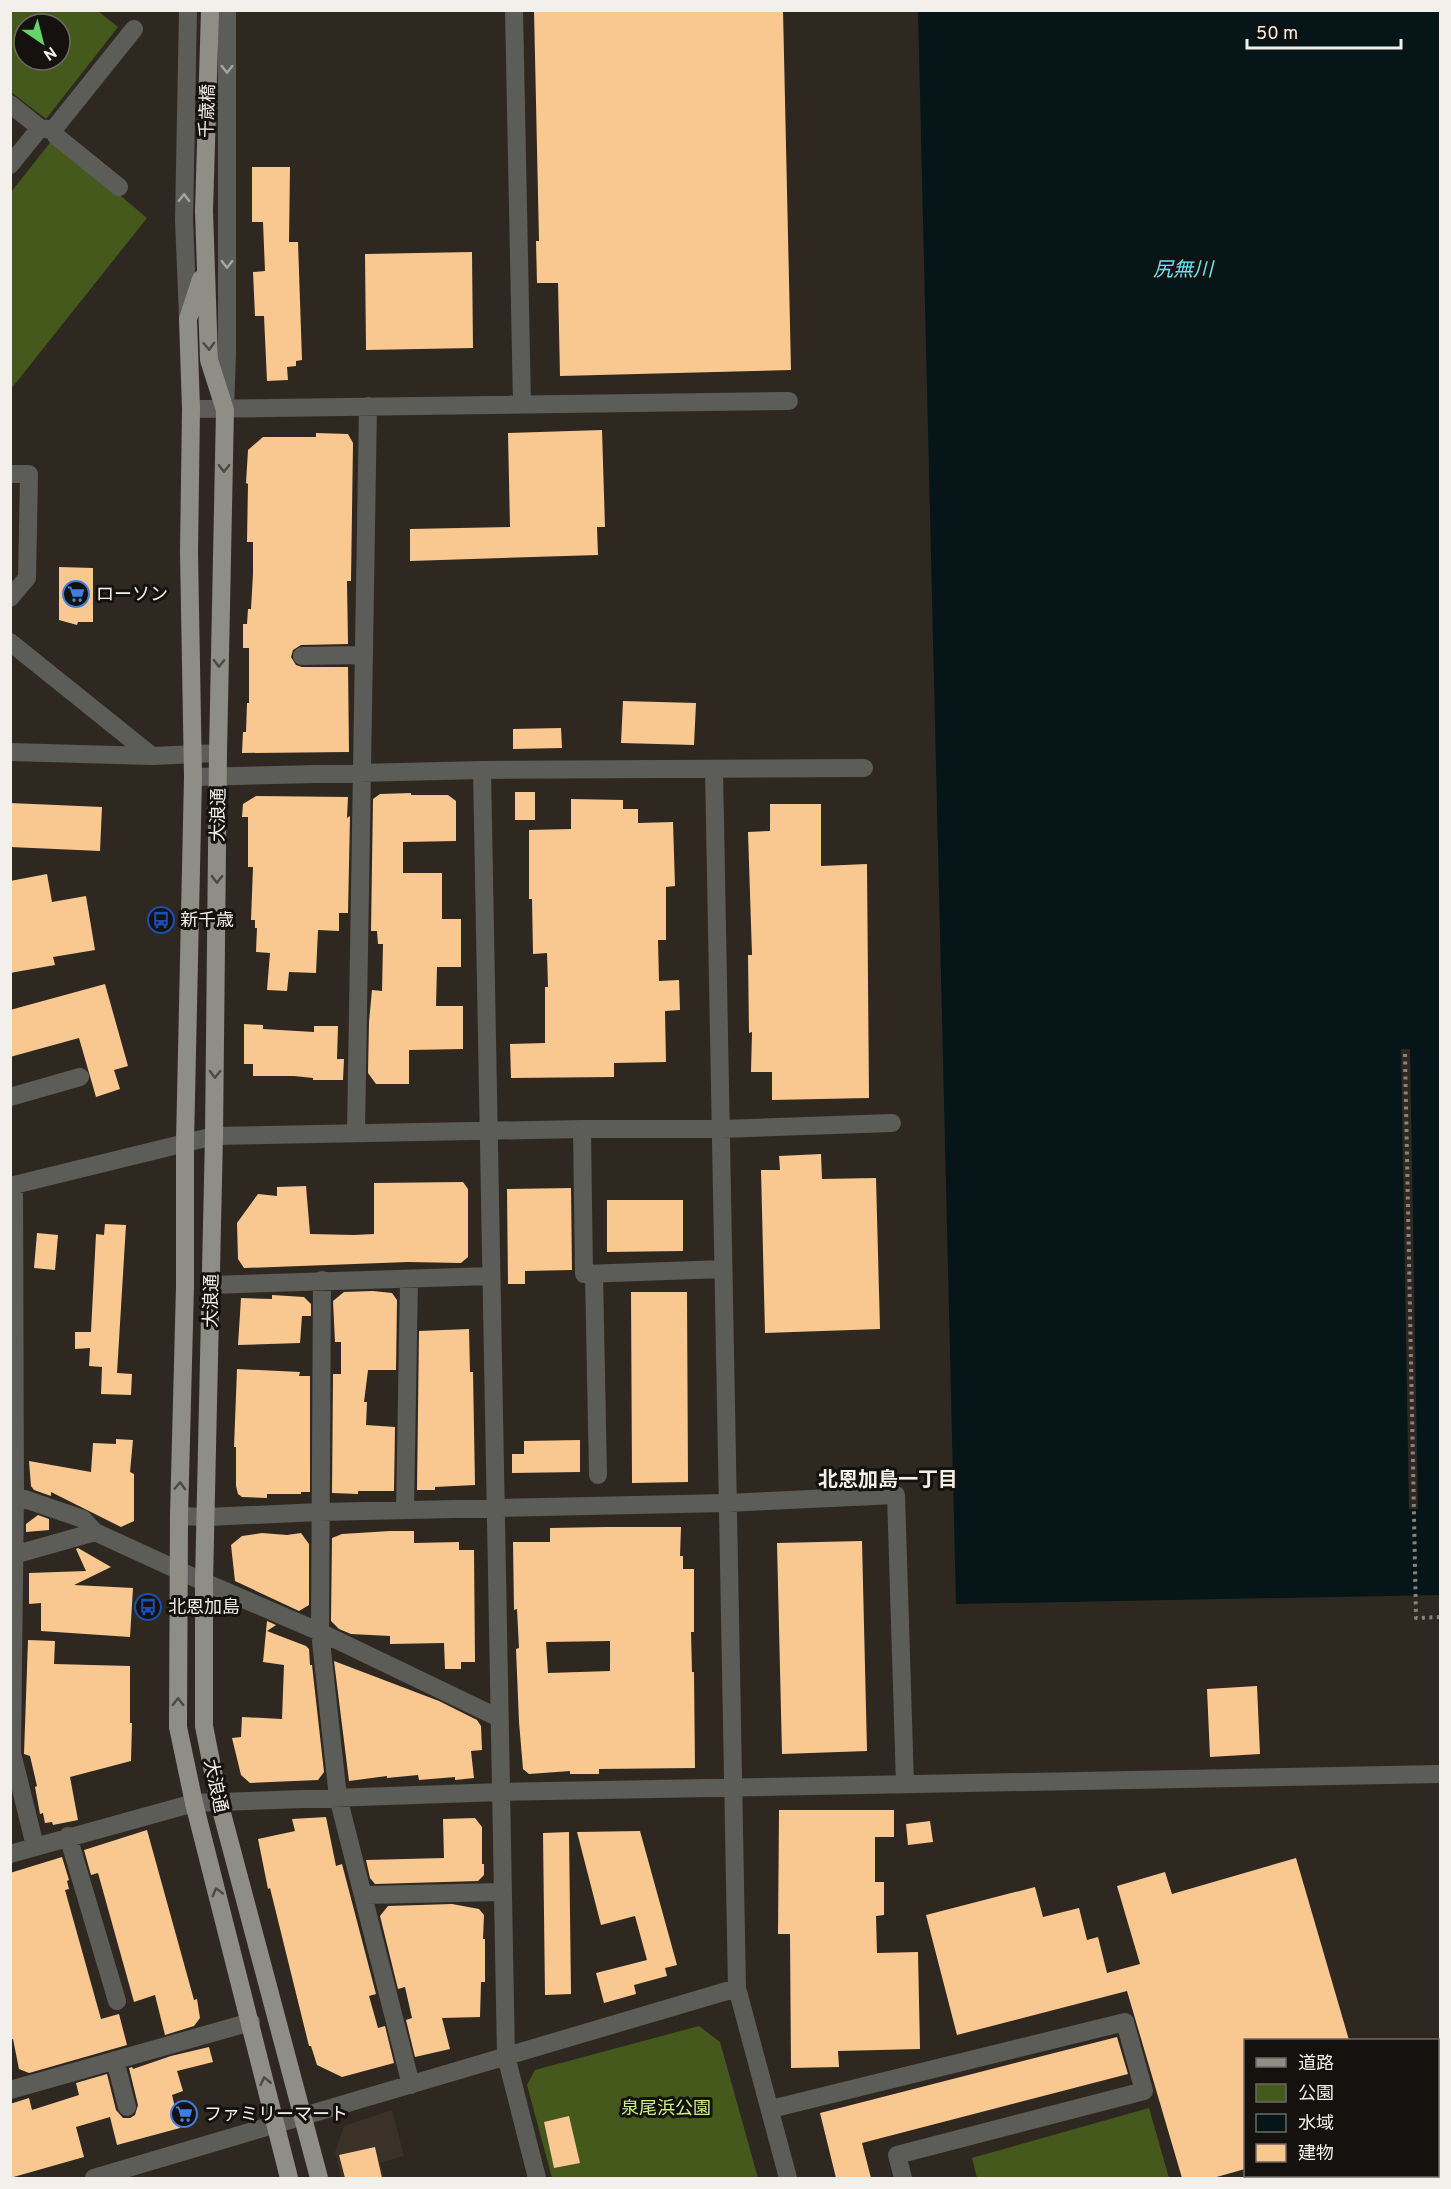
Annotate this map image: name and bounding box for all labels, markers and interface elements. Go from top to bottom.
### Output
north arrow [12,12,72,72]
scale bar [1247,12,1402,50]
text: 50 m [1256,23,1298,46]
text: N [39,41,60,64]
one-way arrow [221,64,233,73]
street label: 千歳橋 [196,84,221,138]
one-way arrow [178,193,190,202]
water label: 尻無川 [1153,258,1215,284]
one-way arrow [221,259,233,268]
one-way arrow [202,341,215,350]
one-way arrow [217,464,230,473]
supermarket icon: ローソン [61,579,91,609]
place label: ローソン [96,584,168,607]
one-way arrow [213,659,226,668]
street label: 大浪通 [208,788,231,842]
one-way arrow [211,875,224,884]
bus stop icon: 新千歳 [146,905,176,935]
place label: 新千歳 [180,910,234,933]
one-way arrow [209,1070,221,1079]
street label: 大浪通 [201,1274,224,1328]
district label: 北恩加島一丁目 [818,1468,958,1494]
one-way arrow [173,1481,186,1490]
bus stop icon: 北恩加島 [133,1592,163,1622]
place label: 北恩加島 [168,1597,240,1620]
one-way arrow [172,1697,184,1706]
street label: 大浪通 [198,1758,231,1815]
one-way arrow [212,1887,224,1898]
legend [1244,2039,1439,2177]
text: 道路 [1298,2053,1334,2076]
one-way arrow [259,2076,272,2086]
text: 公園 [1298,2083,1334,2106]
park label: 泉尾浜公園 [621,2098,711,2121]
supermarket icon: ファミリーマート [169,2099,199,2129]
place label: ファミリーマート [204,2104,348,2127]
text: 水域 [1298,2113,1334,2136]
text: 建物 [1298,2143,1334,2166]

